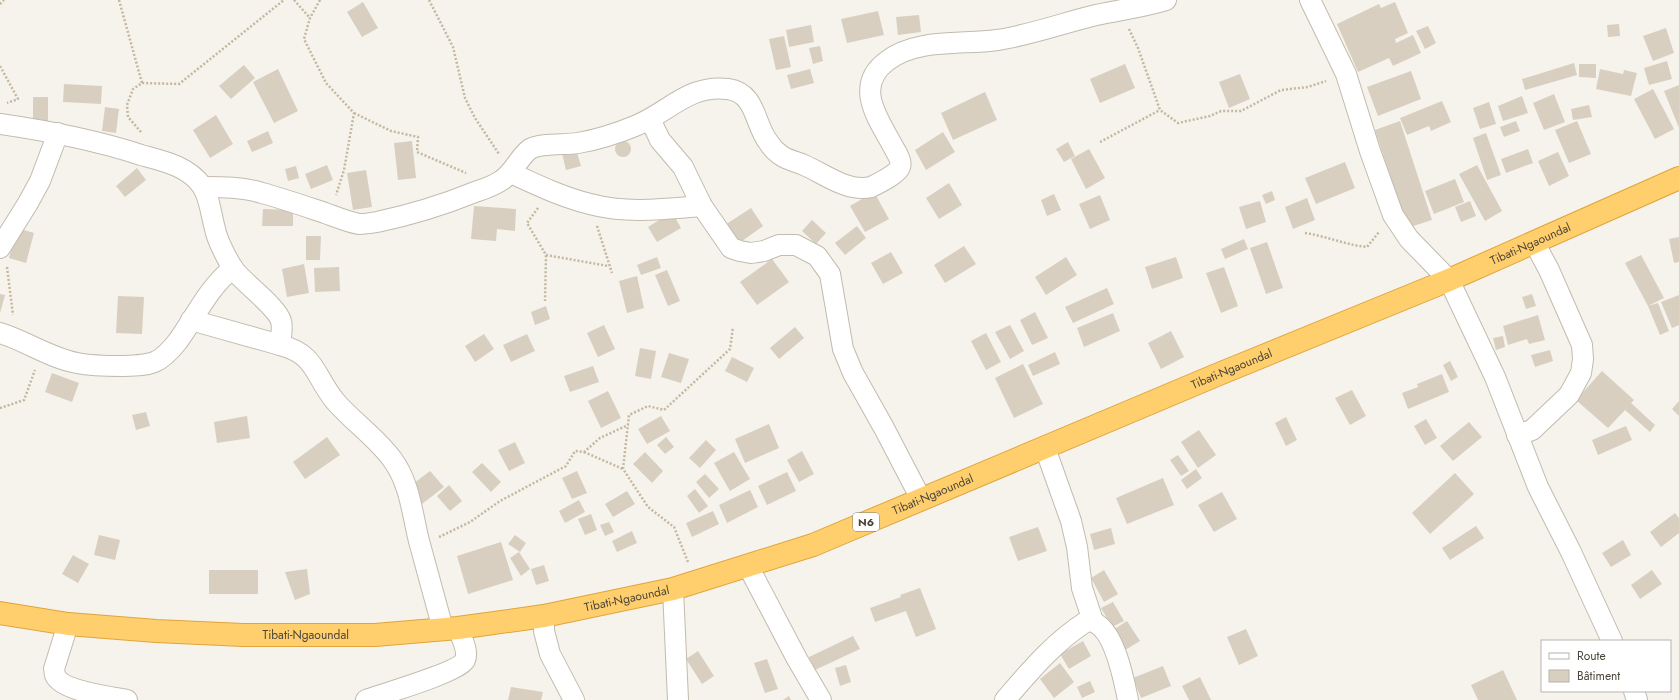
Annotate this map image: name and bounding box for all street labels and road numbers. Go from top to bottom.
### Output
street label: Tibati-Ngaoundal [1487,218,1574,270]
street label: Tibati-Ngaoundal [1188,344,1275,394]
street label: Tibati-Ngaoundal [890,469,976,520]
road number: N6 [853,513,879,531]
street label: Tibati-Ngaoundal [583,581,671,616]
street label: Tibati-Ngaoundal [263,626,349,644]

